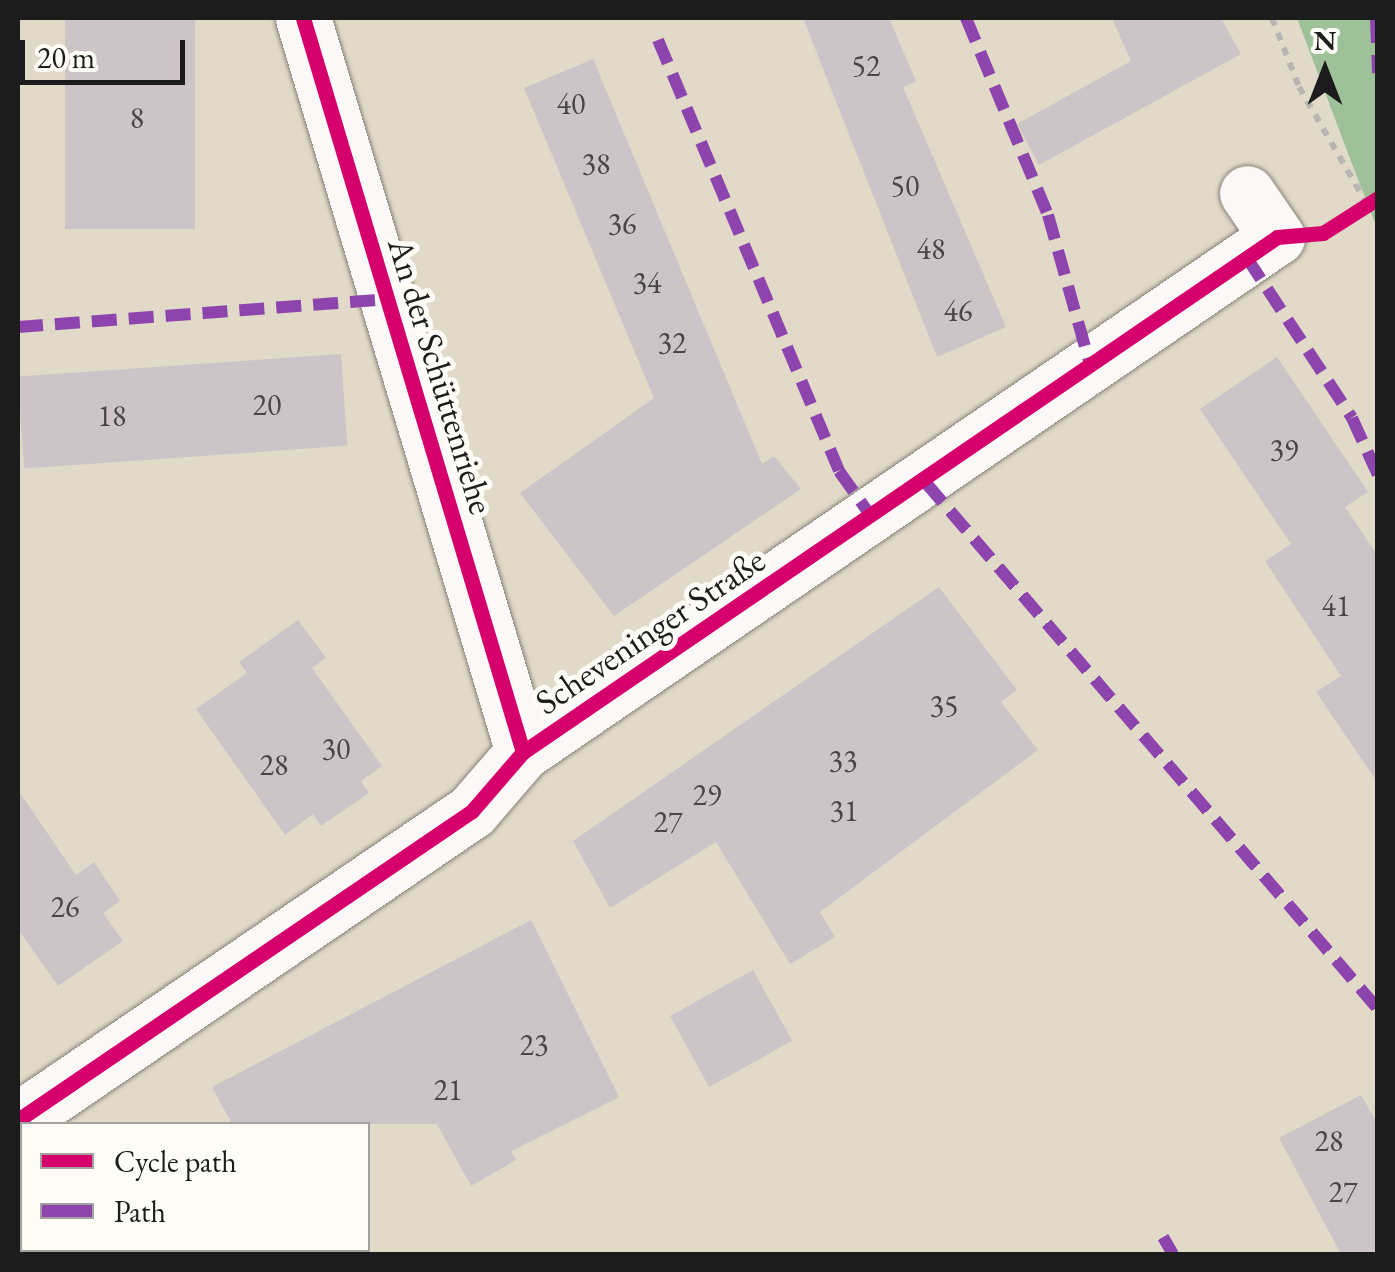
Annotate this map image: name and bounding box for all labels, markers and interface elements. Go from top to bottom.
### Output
scale bar [25,20,190,82]
north arrow [1275,20,1375,120]
text: N [1314,22,1336,58]
text: 20 m [37,38,95,77]
house number: 52 [852,48,880,84]
house number: 40 [557,86,585,122]
house number: 8 [130,100,144,136]
house number: 38 [582,146,610,182]
house number: 50 [891,168,919,204]
house number: 36 [608,206,636,242]
house number: 48 [917,231,945,267]
street label: An der Schüttenriehe [379,233,503,519]
house number: 34 [633,265,661,301]
house number: 46 [944,293,972,329]
house number: 32 [658,325,686,361]
house number: 20 [253,387,281,423]
house number: 18 [98,398,126,434]
house number: 39 [1270,432,1298,468]
street label: Scheveninger Straße [527,539,773,723]
house number: 41 [1322,588,1350,624]
house number: 35 [930,688,958,724]
house number: 30 [322,731,350,767]
house number: 33 [829,743,857,779]
house number: 28 [260,747,288,783]
house number: 29 [693,777,721,813]
house number: 31 [830,793,858,829]
house number: 27 [654,804,682,840]
house number: 26 [51,889,79,925]
house number: 23 [520,1027,548,1063]
house number: 21 [434,1072,462,1108]
legend [20,1122,370,1252]
house number: 28 [1315,1123,1343,1159]
text: Cycle path [114,1142,237,1181]
house number: 27 [1329,1174,1357,1210]
text: Path [114,1192,166,1231]

